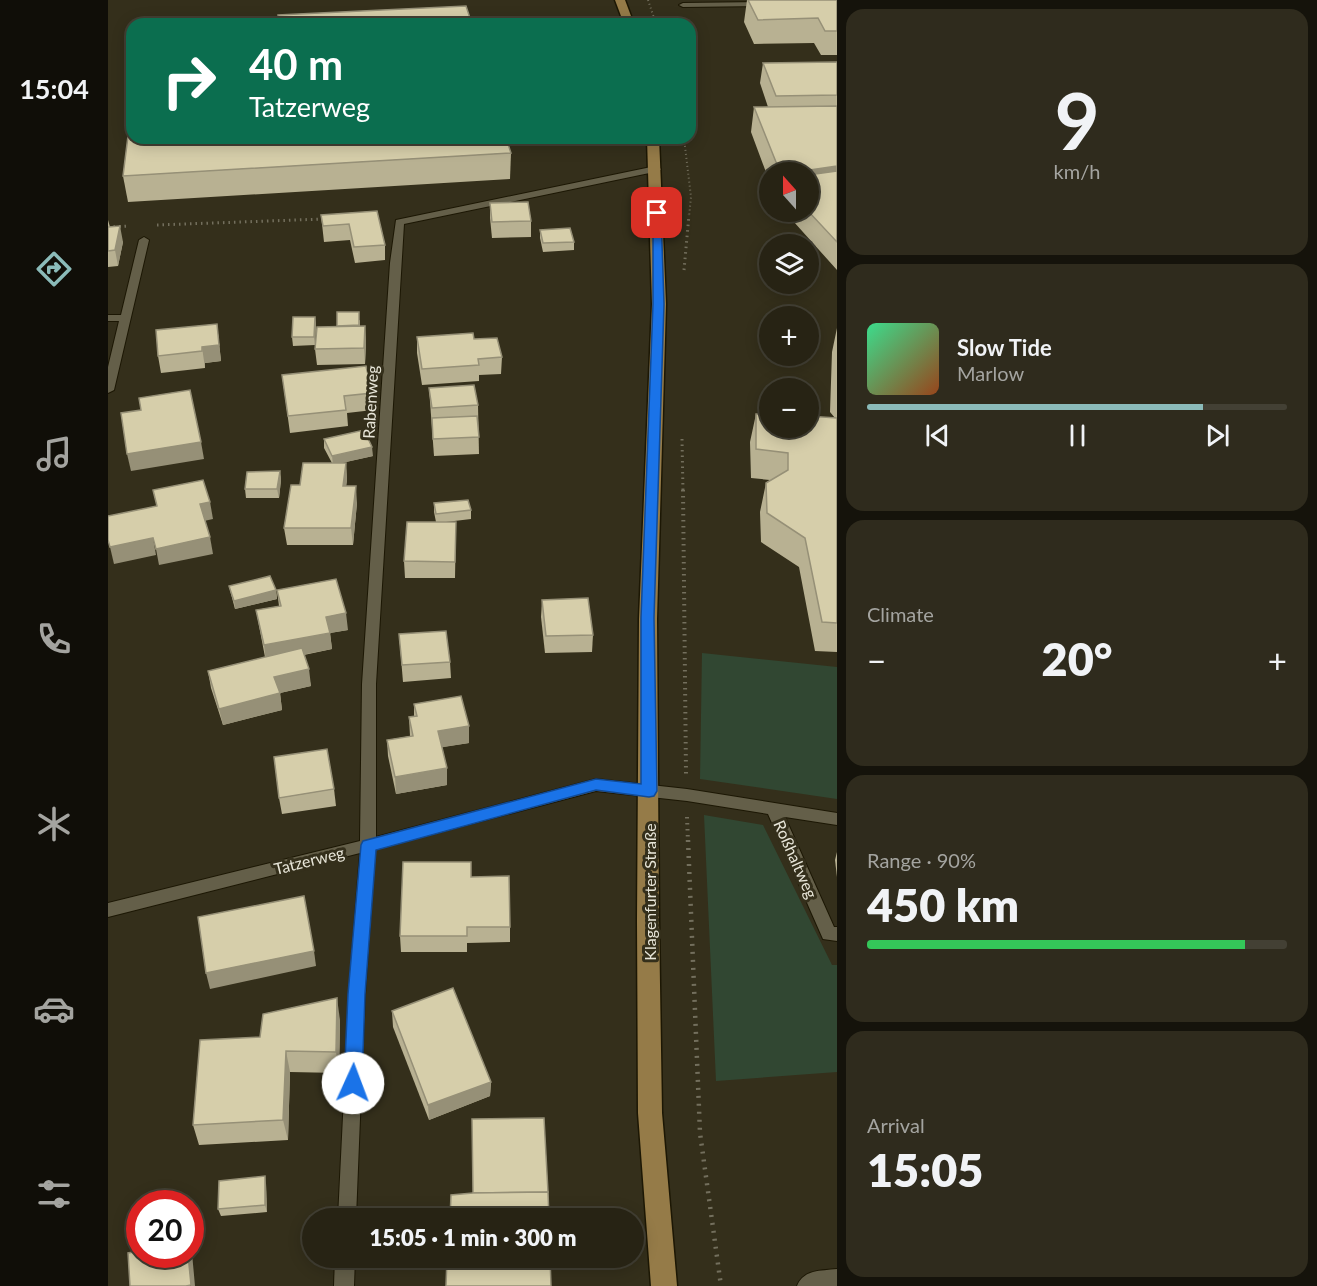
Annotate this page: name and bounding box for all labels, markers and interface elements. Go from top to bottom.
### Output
text: 40 m [249,39,343,89]
icon: right [150,42,228,120]
text: 15:04 [19,72,89,105]
text: 9 [1054,73,1100,167]
text: Tatzerweg [249,90,370,123]
text: km/h [1054,159,1100,183]
north arrow [759,162,819,222]
map controls [759,162,819,438]
pin [631,187,682,238]
icon: arrive [640,196,673,229]
button: layers [759,234,819,294]
icon: directions [33,248,75,290]
button: + [759,306,819,366]
text: Slow Tide [957,334,1052,361]
text: Marlow [957,361,1024,385]
street label: Rabenweg [359,365,381,439]
button: − [759,378,819,438]
icon: previous [921,419,954,452]
icon: pause [1061,419,1094,452]
icon: next [1201,419,1234,452]
icon: music [33,433,75,475]
text: Climate [867,602,934,626]
icon: phone [33,618,75,660]
text: 20° [1042,632,1112,686]
text: − [867,640,886,680]
text: + [1268,640,1287,680]
icon: climate [33,803,75,845]
street label: Roßhaltweg [770,817,822,901]
street label: Klagenfurter Straße [640,823,659,961]
street label: Tatzerweg [272,842,346,878]
text: Range · 90% [867,848,976,872]
text: 450 km [867,878,1019,932]
icon: car [33,988,75,1030]
position arrow [321,1051,385,1115]
text: Arrival [867,1113,925,1137]
text: 15:05 [867,1143,983,1197]
icon: filters [33,1173,75,1215]
speed limit sign: 20 [126,1190,204,1268]
text: 15:05 · 1 min · 300 m [370,1224,576,1251]

